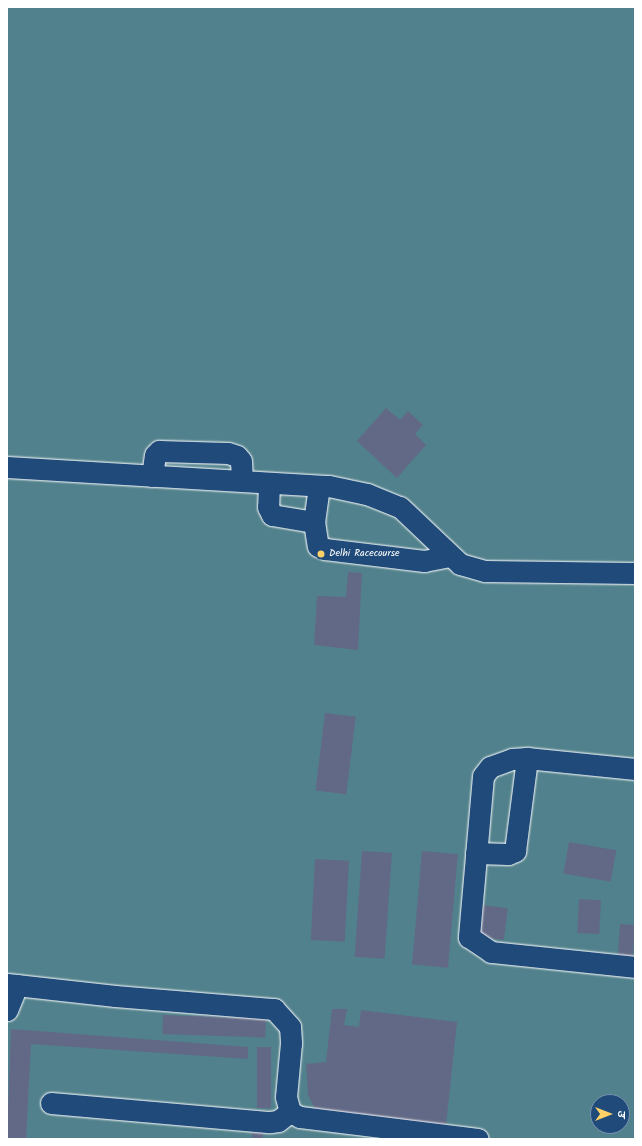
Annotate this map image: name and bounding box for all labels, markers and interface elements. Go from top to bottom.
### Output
place label: Delhi Racecourse [329,548,399,560]
marker: Delhi Racecourse [316,549,326,559]
north arrow [590,1094,630,1134]
text: उ [612,1111,630,1117]

